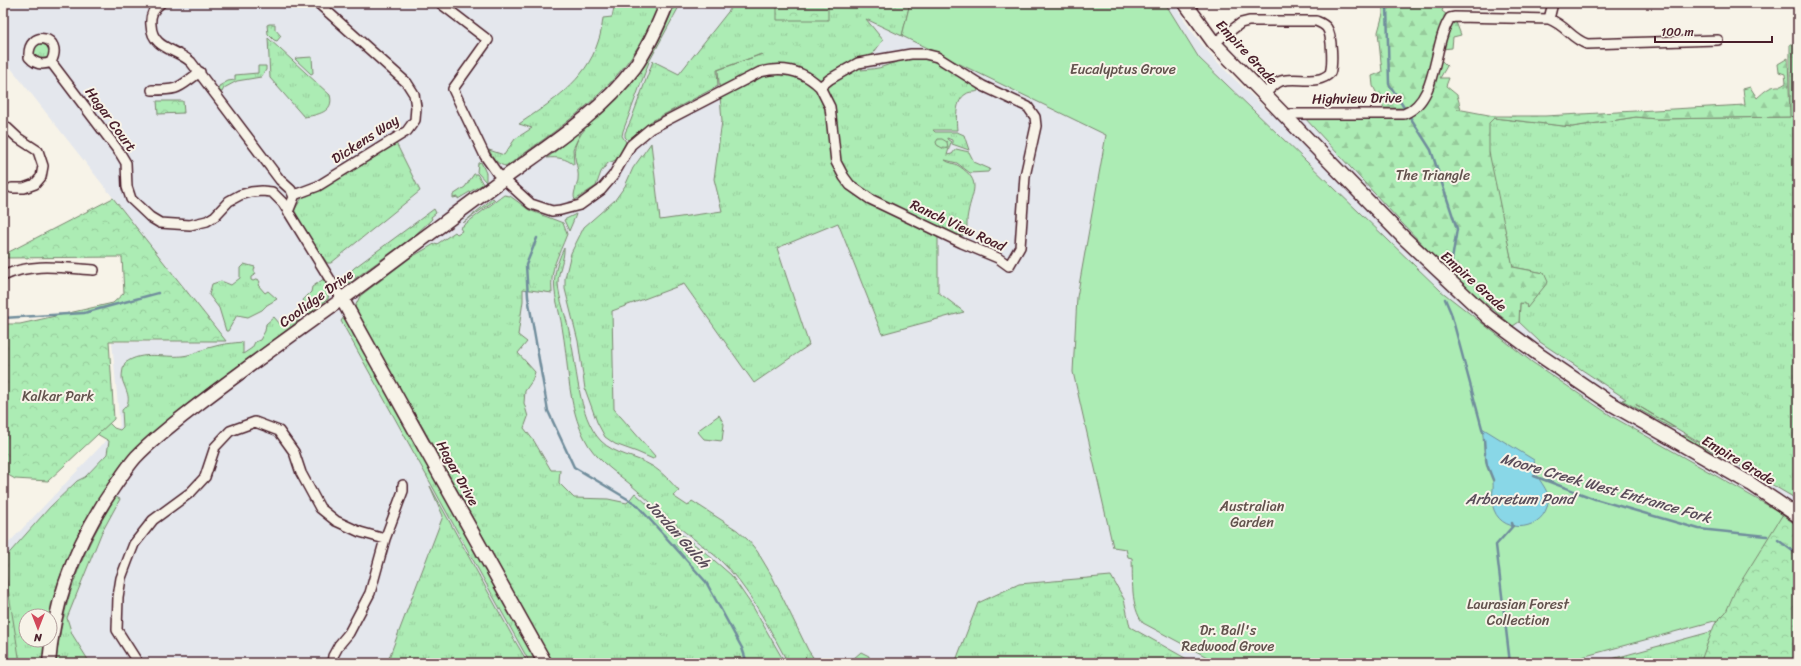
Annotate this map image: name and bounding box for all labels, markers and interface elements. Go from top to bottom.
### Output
street label: Empire Grade [1209,14,1284,91]
scale bar [1655,18,1772,44]
text: 100 m [1661,21,1694,43]
park label: Eucalyptus Grove [1070,57,1176,82]
street label: Hagar Court [78,81,143,157]
street label: Highview Drive [1312,85,1402,112]
street label: Dickens Way [326,108,405,171]
park label: The Triangle [1396,163,1470,188]
street label: Ranch View Road [906,192,1011,259]
street label: Empire Grade [1435,245,1513,318]
street label: Coolidge Drive [274,262,359,334]
park label: Kalkar Park [22,384,95,409]
street label: Empire Grade [1697,428,1781,492]
street label: Hagar Drive [429,436,486,511]
water label: Moore Creek West Entrance Fork [1498,445,1715,531]
water label: Arboretum Pond [1465,486,1578,512]
water label: Jordan Gulch [640,494,717,575]
park label: Australian Garden [1219,494,1285,535]
park label: Laurasian Forest Collection [1467,592,1570,633]
north arrow [18,608,58,648]
park label: Dr. Ball's Redwood Grove [1181,618,1275,659]
text: N [34,628,43,647]

